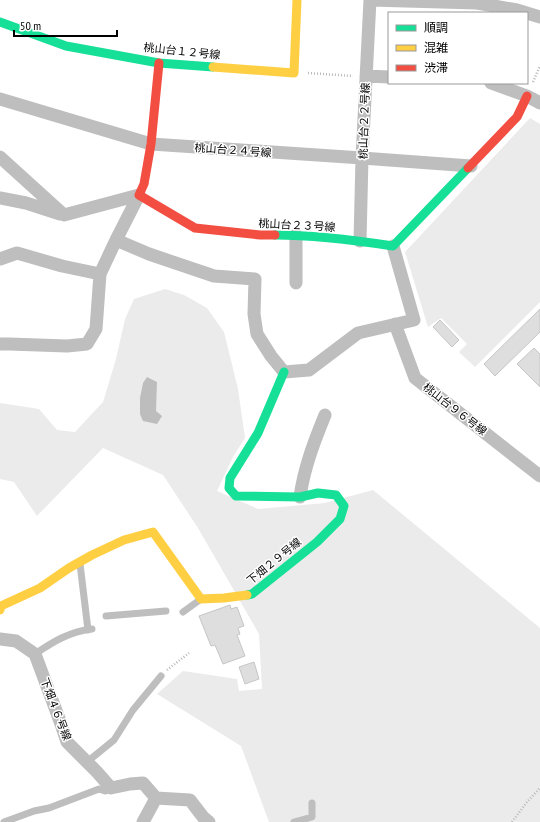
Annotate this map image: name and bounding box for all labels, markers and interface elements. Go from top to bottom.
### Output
scale bar [14,12,117,38]
legend [388,12,528,84]
text: 50 m [20,18,41,33]
text: 順調 [424,20,448,35]
street label: 桃山台１２号線 [143,40,221,62]
text: 混雑 [424,40,448,55]
text: 渋滞 [424,60,448,75]
street label: 桃山台２２号線 [356,82,372,160]
street label: 桃山台２４号線 [194,140,272,160]
street label: 桃山台２３号線 [258,216,336,234]
street label: 桃山台９６号線 [420,380,490,438]
street label: 下畑２９号線 [244,535,304,587]
street label: 下畑４６号線 [38,676,74,742]

